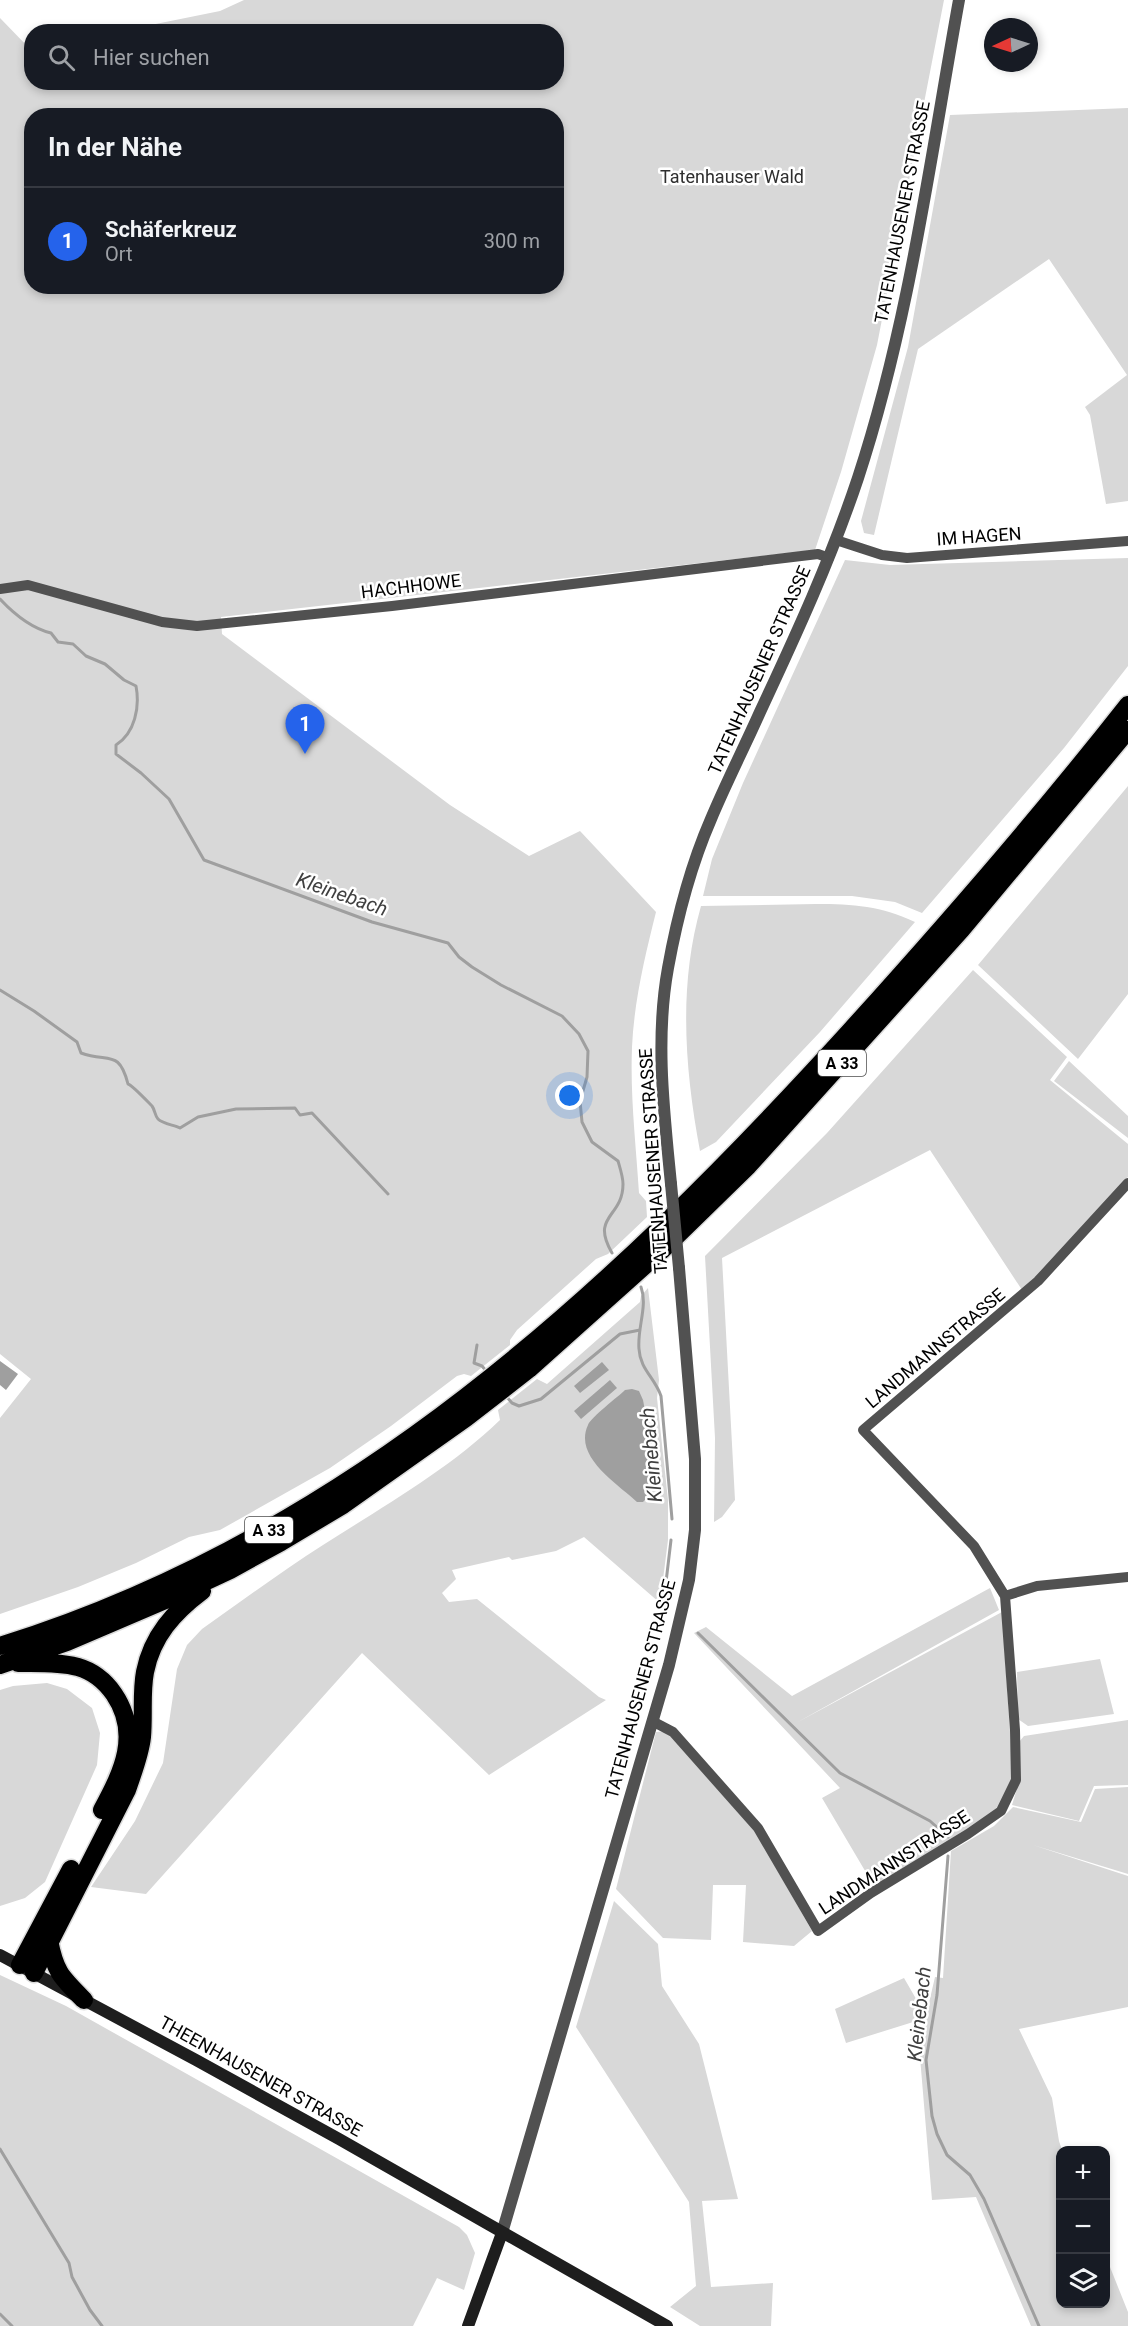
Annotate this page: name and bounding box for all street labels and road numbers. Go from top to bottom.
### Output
street label: TATENHAUSENER STRASSE [870,99,934,325]
street label: IM HAGEN [936,523,1022,549]
street label: TATENHAUSENER STRASSE [703,562,815,778]
street label: HACHHOWE [360,569,462,603]
street label: TATENHAUSENER STRASSE [635,1047,671,1275]
road number: A 33 [818,1050,866,1076]
street label: LANDMANNSTRASSE [861,1284,1009,1412]
road number: A 33 [245,1517,293,1543]
street label: TATENHAUSENER STRASSE [601,1577,679,1801]
street label: LANDMANNSTRASSE [815,1805,973,1919]
street label: THEENHAUSENER STRASSE [156,2011,366,2141]

